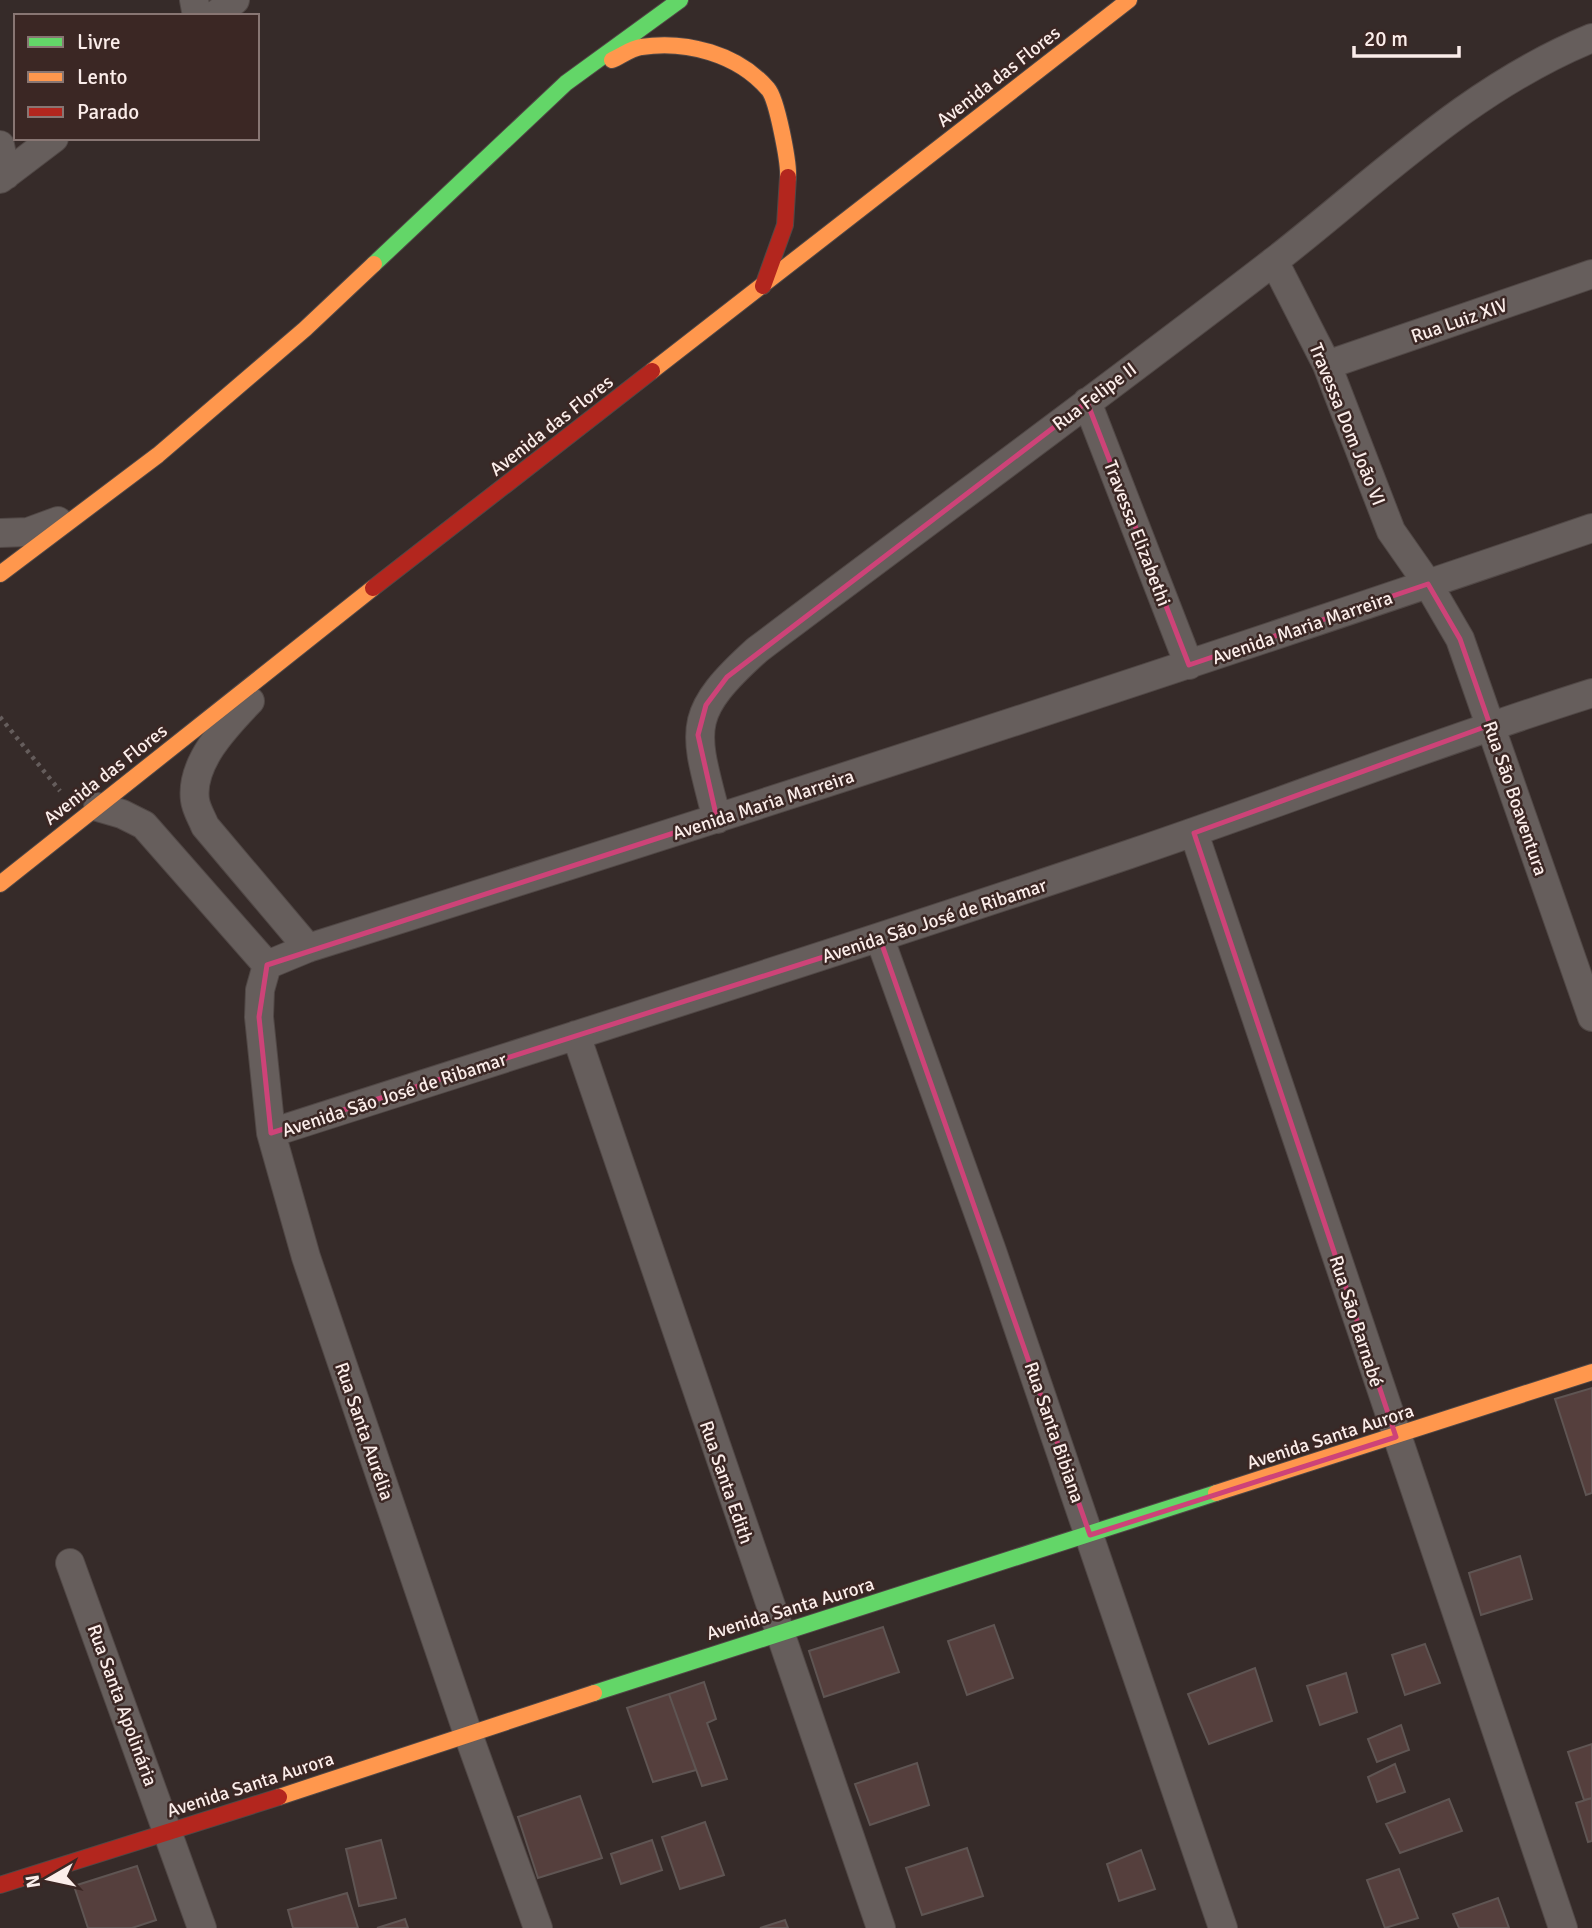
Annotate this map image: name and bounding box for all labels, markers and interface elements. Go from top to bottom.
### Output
legend [14,14,259,140]
scale bar [1354,14,1459,58]
street label: Avenida das Flores [932,21,1065,133]
text: 20 m [1364,26,1408,52]
text: Livre [77,29,120,55]
text: Lento [77,64,127,90]
text: Parado [77,99,139,125]
street label: Rua Luiz XIV [1408,293,1511,349]
street label: Travessa Dom João VI [1304,340,1391,509]
street label: Rua Felipe II [1048,357,1142,436]
street label: Avenida das Flores [485,370,618,482]
street label: Travessa Elizabethi [1098,457,1176,610]
street label: Avenida Maria Marreira [1209,586,1396,670]
street label: Rua São Boaventura [1477,718,1553,879]
street label: Avenida das Flores [39,719,172,831]
street label: Avenida Maria Marreira [669,764,857,846]
street label: Avenida São José de Ribamar [819,873,1050,969]
street label: Avenida São José de Ribamar [279,1047,510,1143]
street label: Rua São Barnabé [1323,1252,1389,1390]
street label: Rua Santa Aurélia [329,1359,399,1504]
street label: Rua Santa Bibiana [1019,1359,1089,1506]
street label: Avenida Santa Aurora [1244,1399,1417,1475]
street label: Rua Santa Edith [694,1418,758,1547]
street label: Avenida Santa Aurora [703,1572,877,1646]
street label: Rua Santa Apolinária [82,1621,162,1790]
street label: Avenida Santa Aurora [164,1747,337,1823]
north arrow [14,1844,84,1914]
text: N [20,1873,46,1890]

